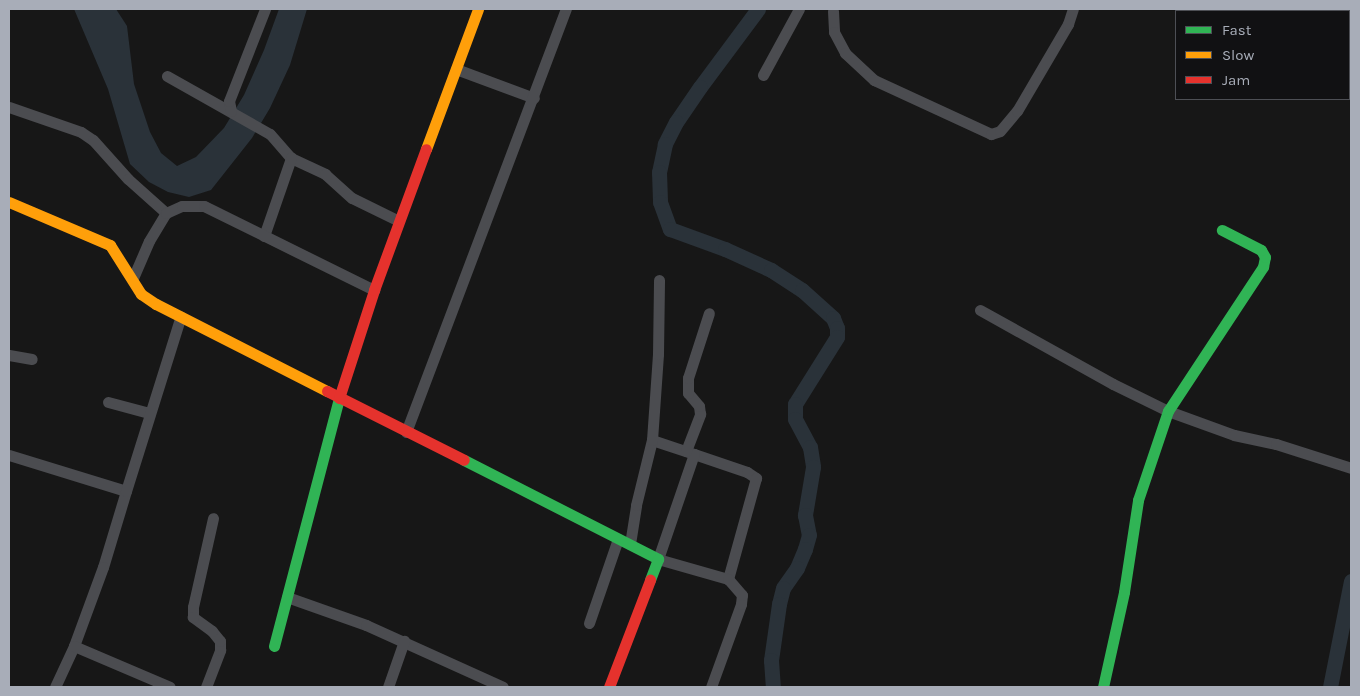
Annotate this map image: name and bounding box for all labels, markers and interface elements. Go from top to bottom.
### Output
legend [1175,10,1350,100]
text: Fast [1222,21,1251,39]
text: Slow [1222,46,1254,64]
text: Jam [1222,71,1250,89]

